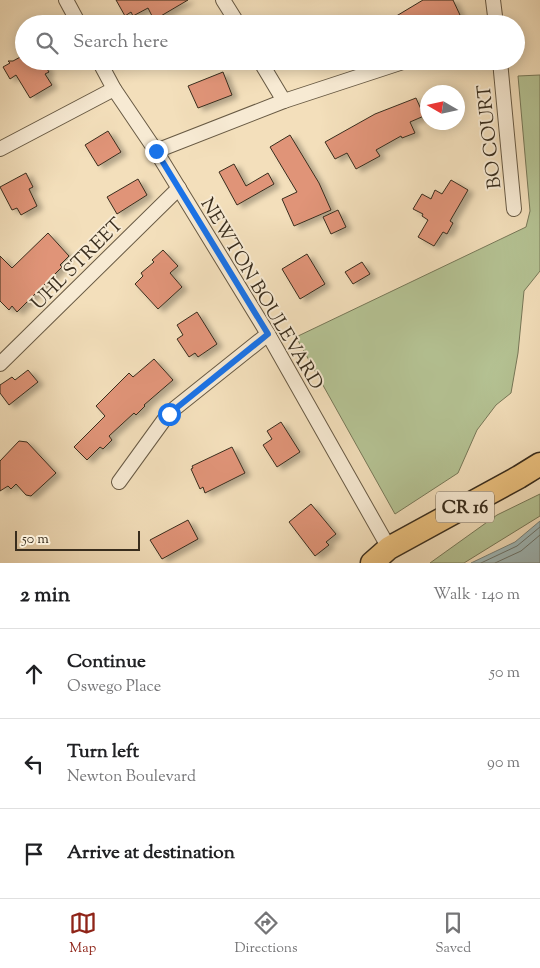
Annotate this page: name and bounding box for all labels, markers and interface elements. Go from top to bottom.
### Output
search box [15,15,525,70]
icon: search [33,29,61,57]
text: Search here [73,29,168,56]
street label: BO COURT [472,83,509,190]
north arrow [420,85,465,130]
route end [145,140,168,163]
street label: NEWTON BOULEVARD [193,193,329,395]
street label: UHL STREET [26,213,130,317]
route start [158,403,181,426]
road number: CR 16 [436,492,494,522]
scale bar [15,528,140,551]
text: 50 m [22,530,49,550]
text: 2 min [20,581,70,611]
text: Walk · 140 m [433,584,520,607]
text: Continue [67,649,146,676]
icon: ahead [20,660,48,688]
text: 50 m [489,662,520,685]
text: Oswego Place [67,676,161,699]
text: Turn left [67,739,139,766]
icon: left [20,750,48,778]
text: 90 m [487,752,520,775]
text: Newton Boulevard [67,766,196,789]
icon: arrive [20,840,48,868]
text: Arrive at destination [67,840,235,867]
tab: Map [69,909,97,959]
tab: Directions [234,909,298,959]
tab: Saved [435,909,471,959]

